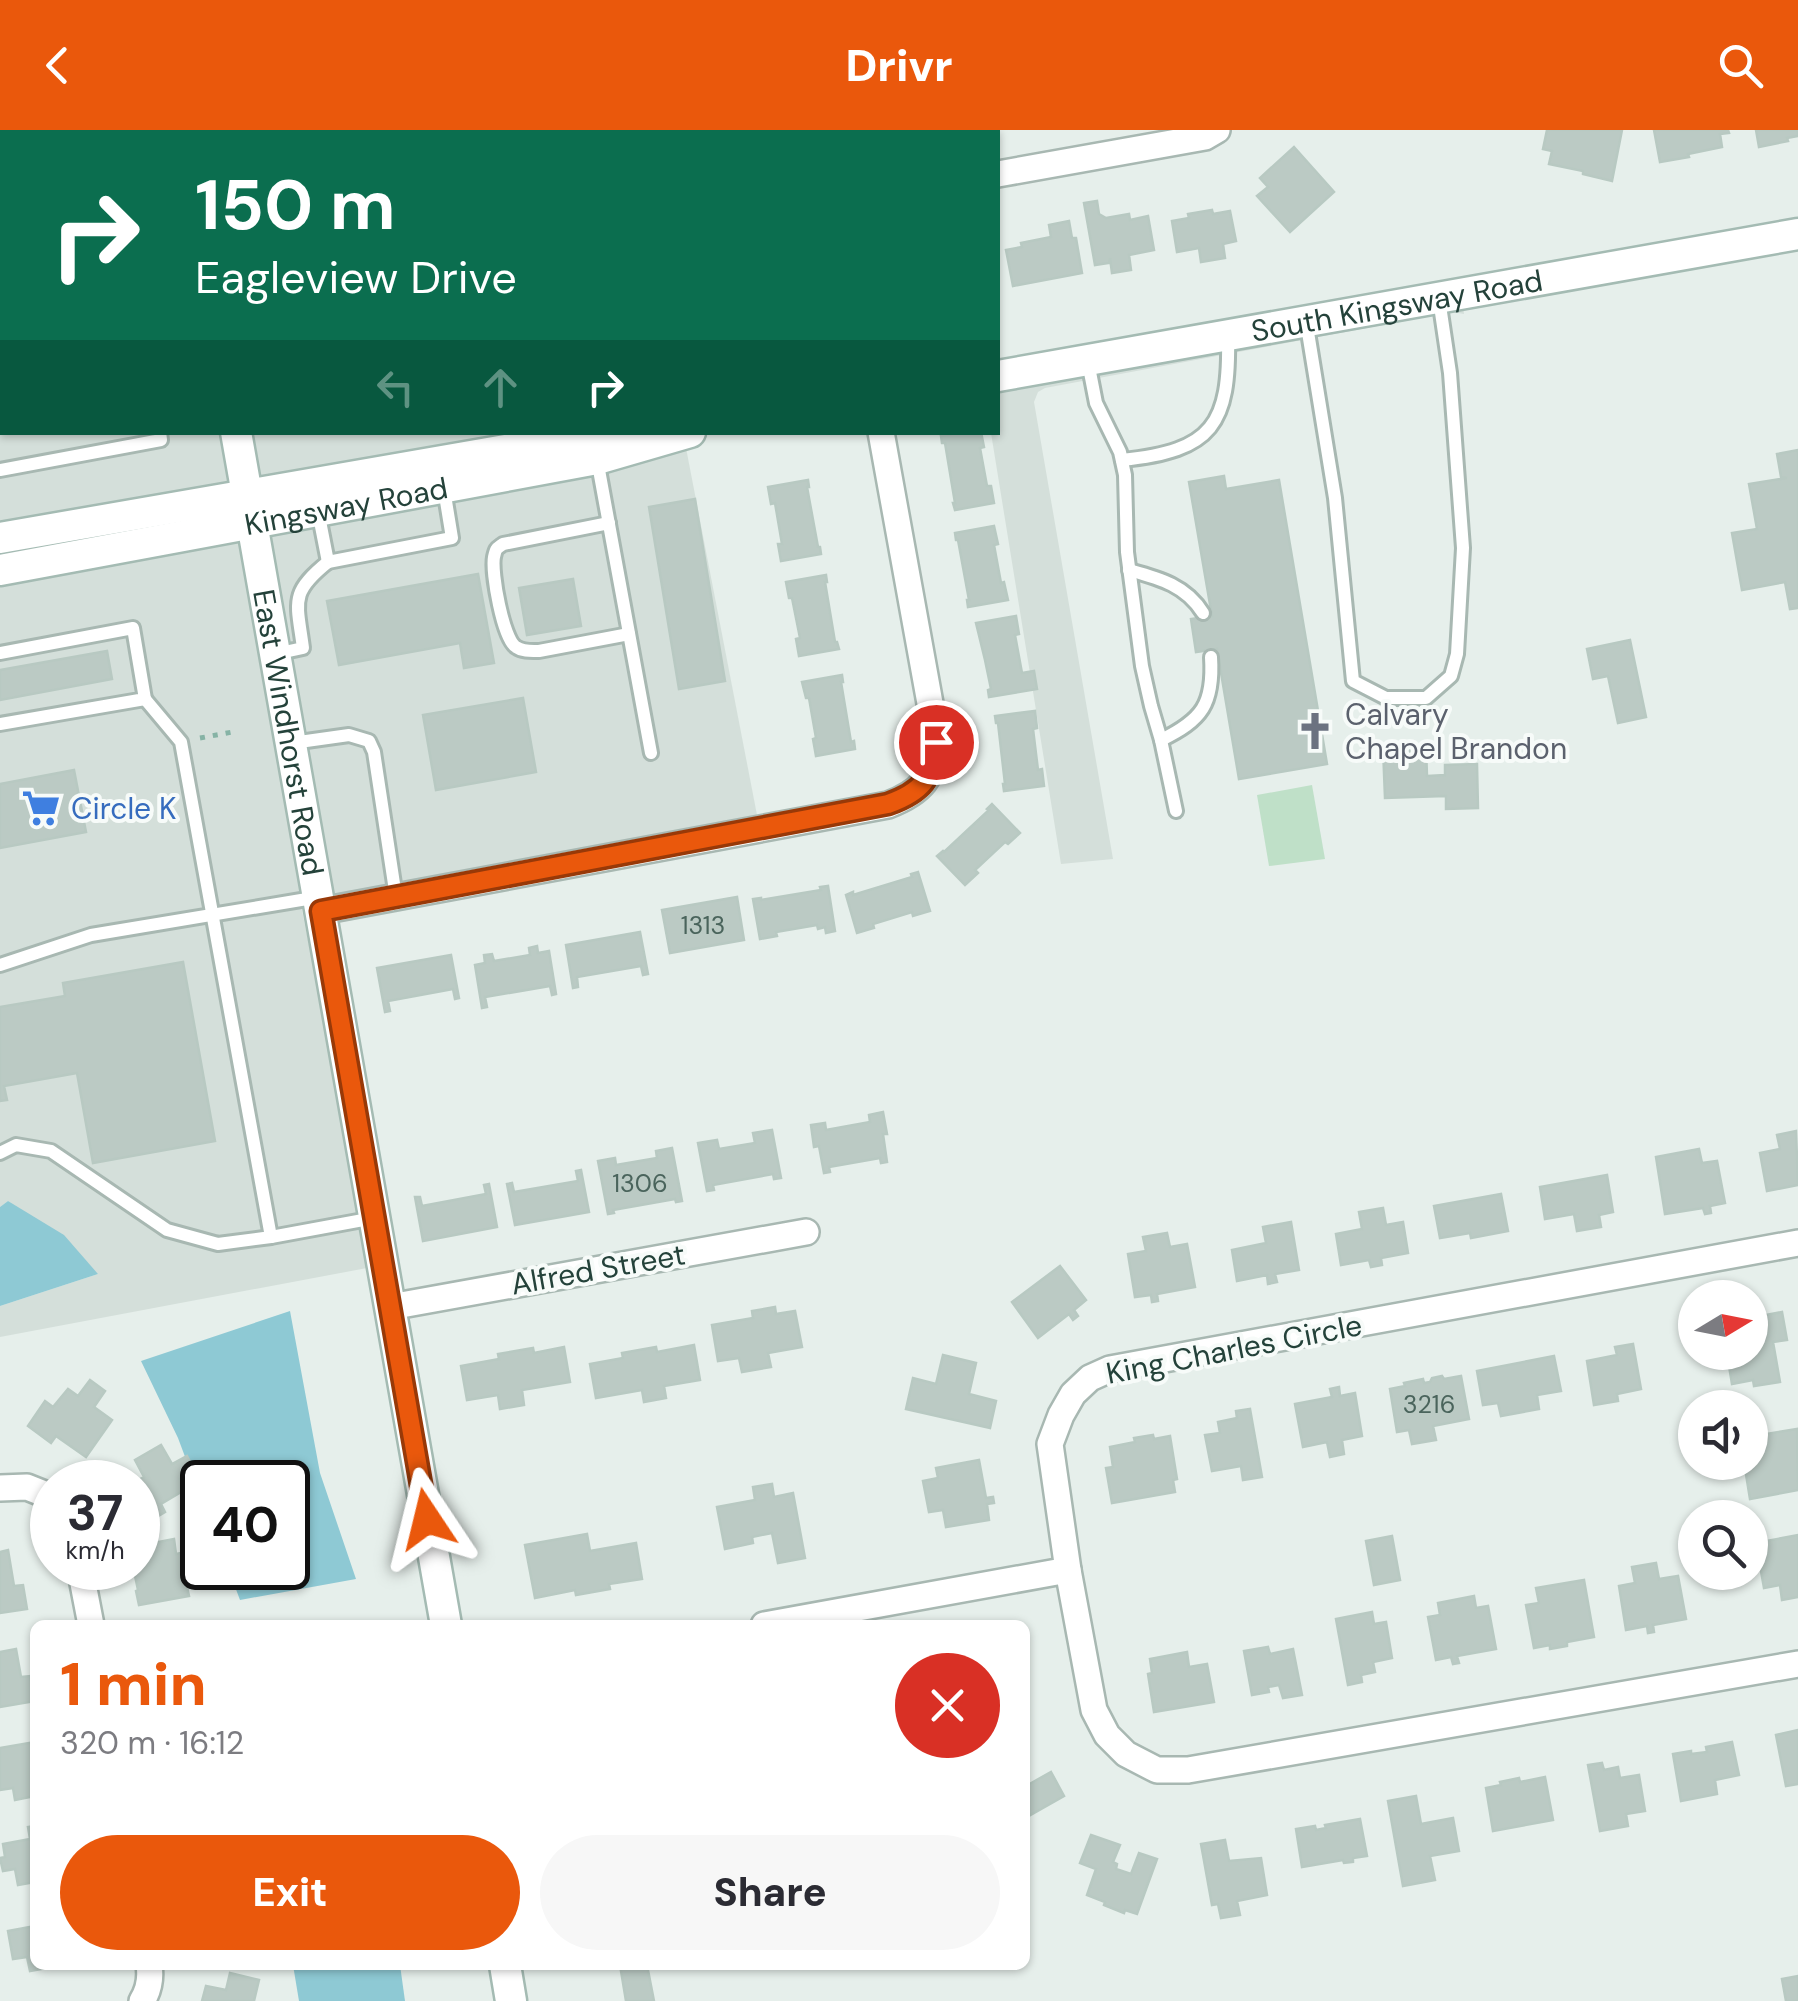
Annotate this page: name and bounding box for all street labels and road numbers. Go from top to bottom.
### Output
street label: South Kingsway Road [1248,260,1546,350]
street label: Kingsway Road [241,468,451,544]
street label: East Windhorst Road [245,586,333,879]
street label: Alfred Street [508,1234,688,1304]
street label: King Charles Circle [1103,1305,1365,1393]

